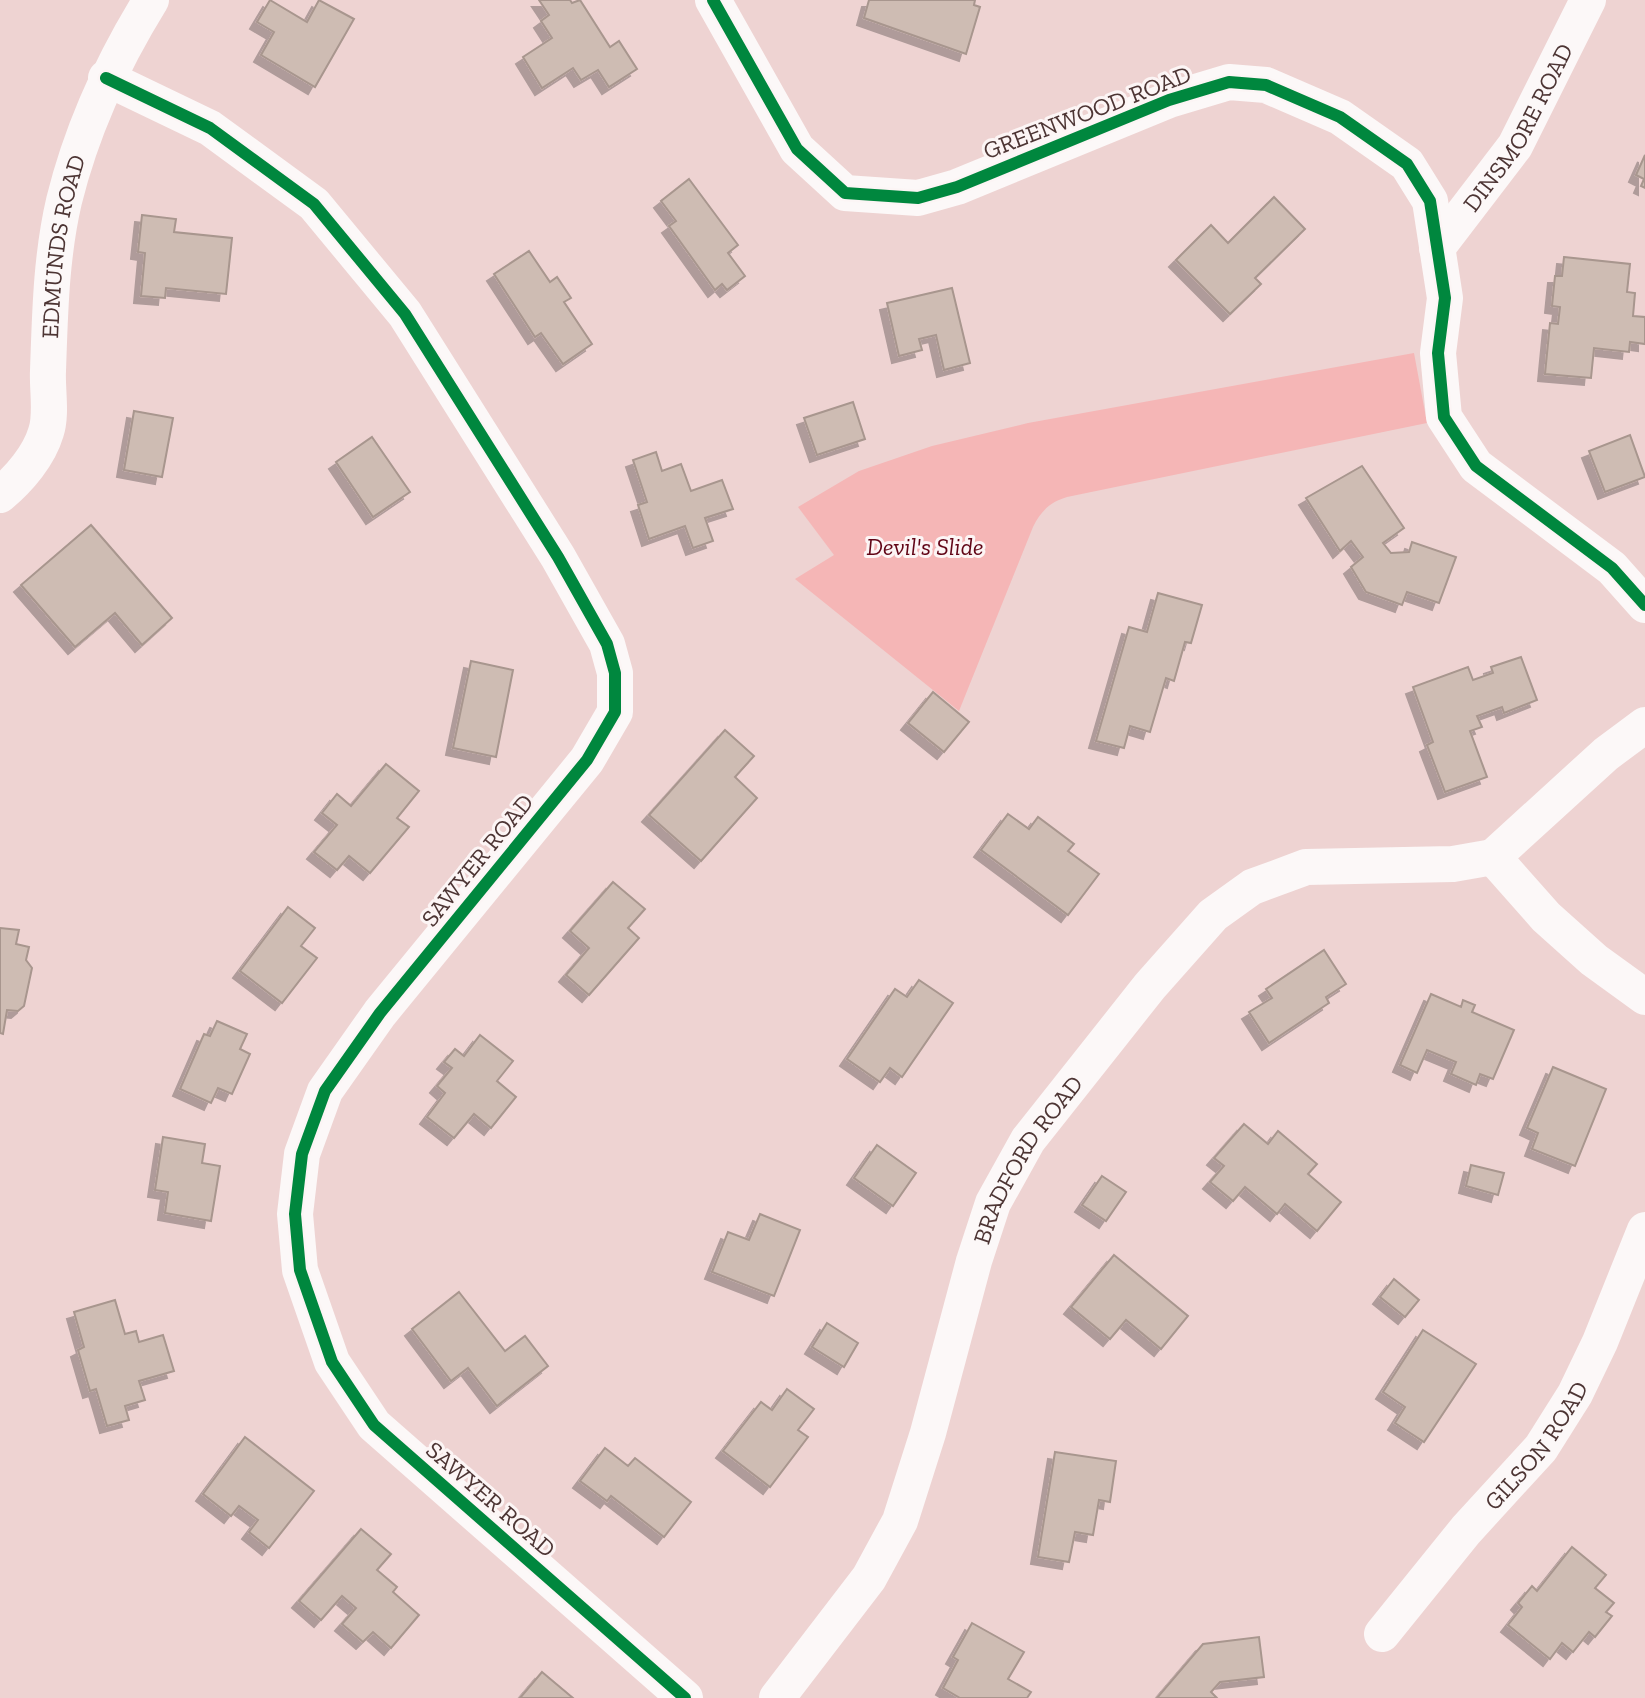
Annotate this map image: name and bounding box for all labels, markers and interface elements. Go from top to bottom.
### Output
street label: DINSMORE ROAD [1456,38,1579,217]
street label: GREENWOOD ROAD [979,59,1195,165]
street label: EDMUNDS ROAD [35,151,91,339]
park label: Devil's Slide [867,532,983,561]
street label: SAWYER ROAD [415,788,539,932]
street label: BRADFORD ROAD [966,1069,1088,1248]
street label: GILSON ROAD [1478,1376,1594,1515]
street label: SAWYER ROAD [420,1435,562,1563]

